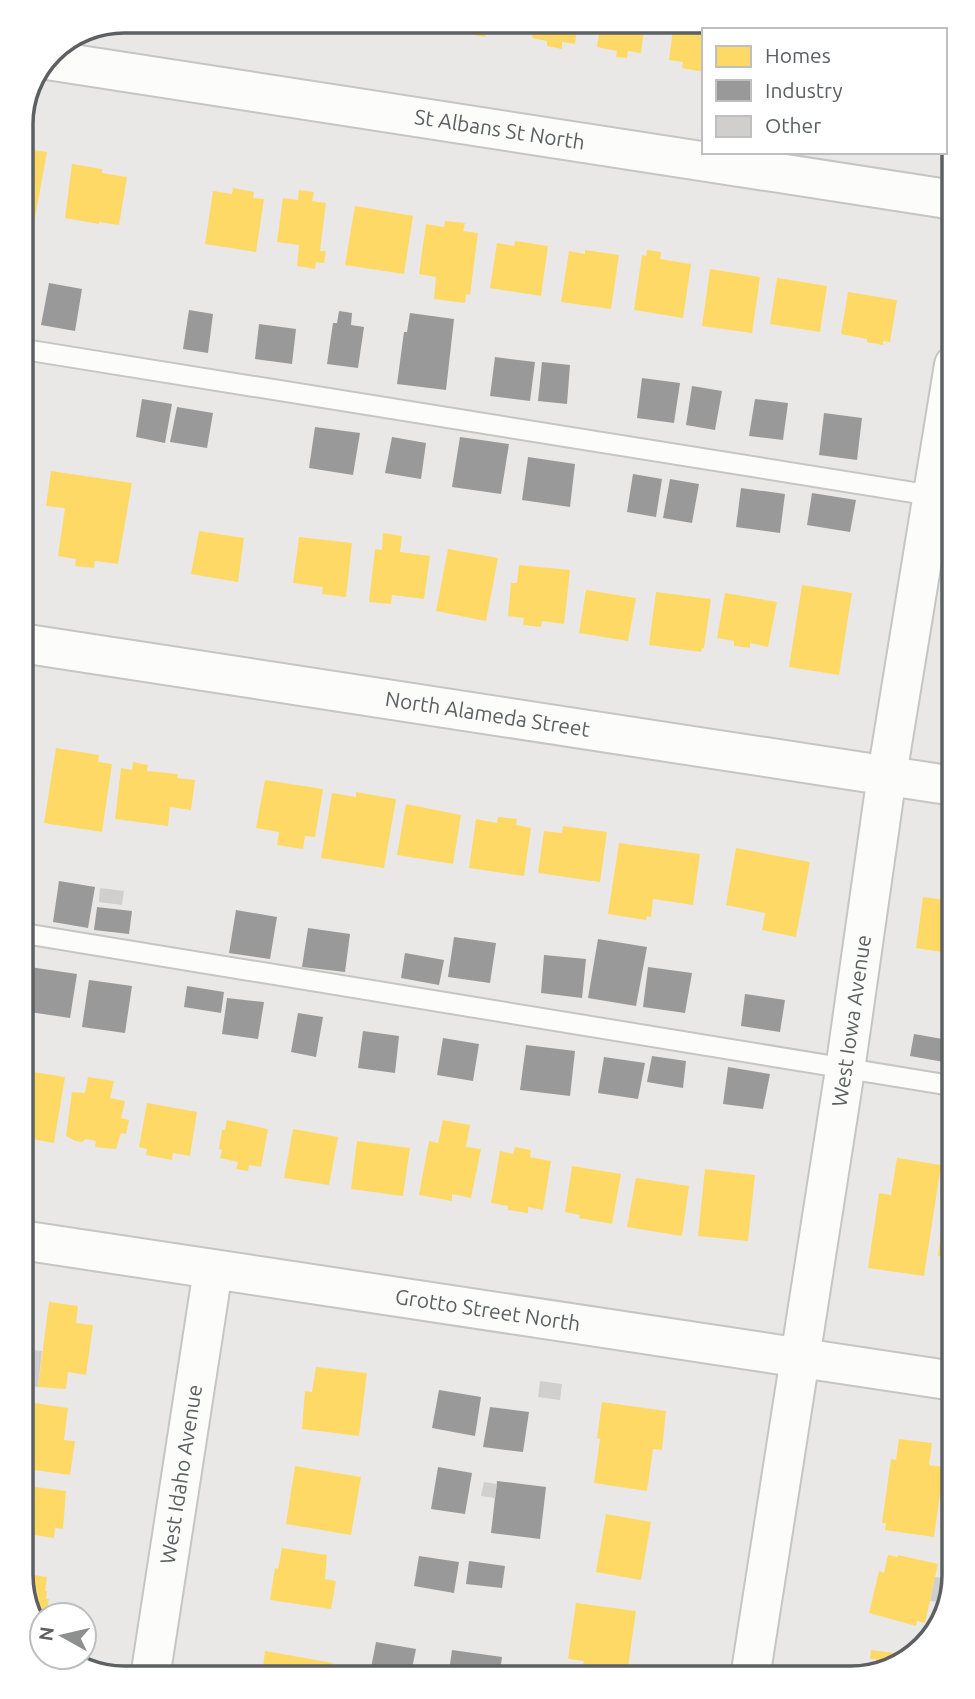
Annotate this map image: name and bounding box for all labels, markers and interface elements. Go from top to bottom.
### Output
legend [702,28,947,154]
text: Homes [765,43,831,67]
text: Industry [765,78,843,102]
street label: St Albans St North [413,104,587,154]
text: Other [765,113,821,137]
street label: North Alameda Street [384,686,592,741]
street label: West Iowa Avenue [826,933,875,1108]
street label: Grotto Street North [394,1284,582,1335]
street label: West Idaho Avenue [155,1383,206,1566]
north arrow [28,1601,98,1671]
text: N [34,1625,58,1642]

